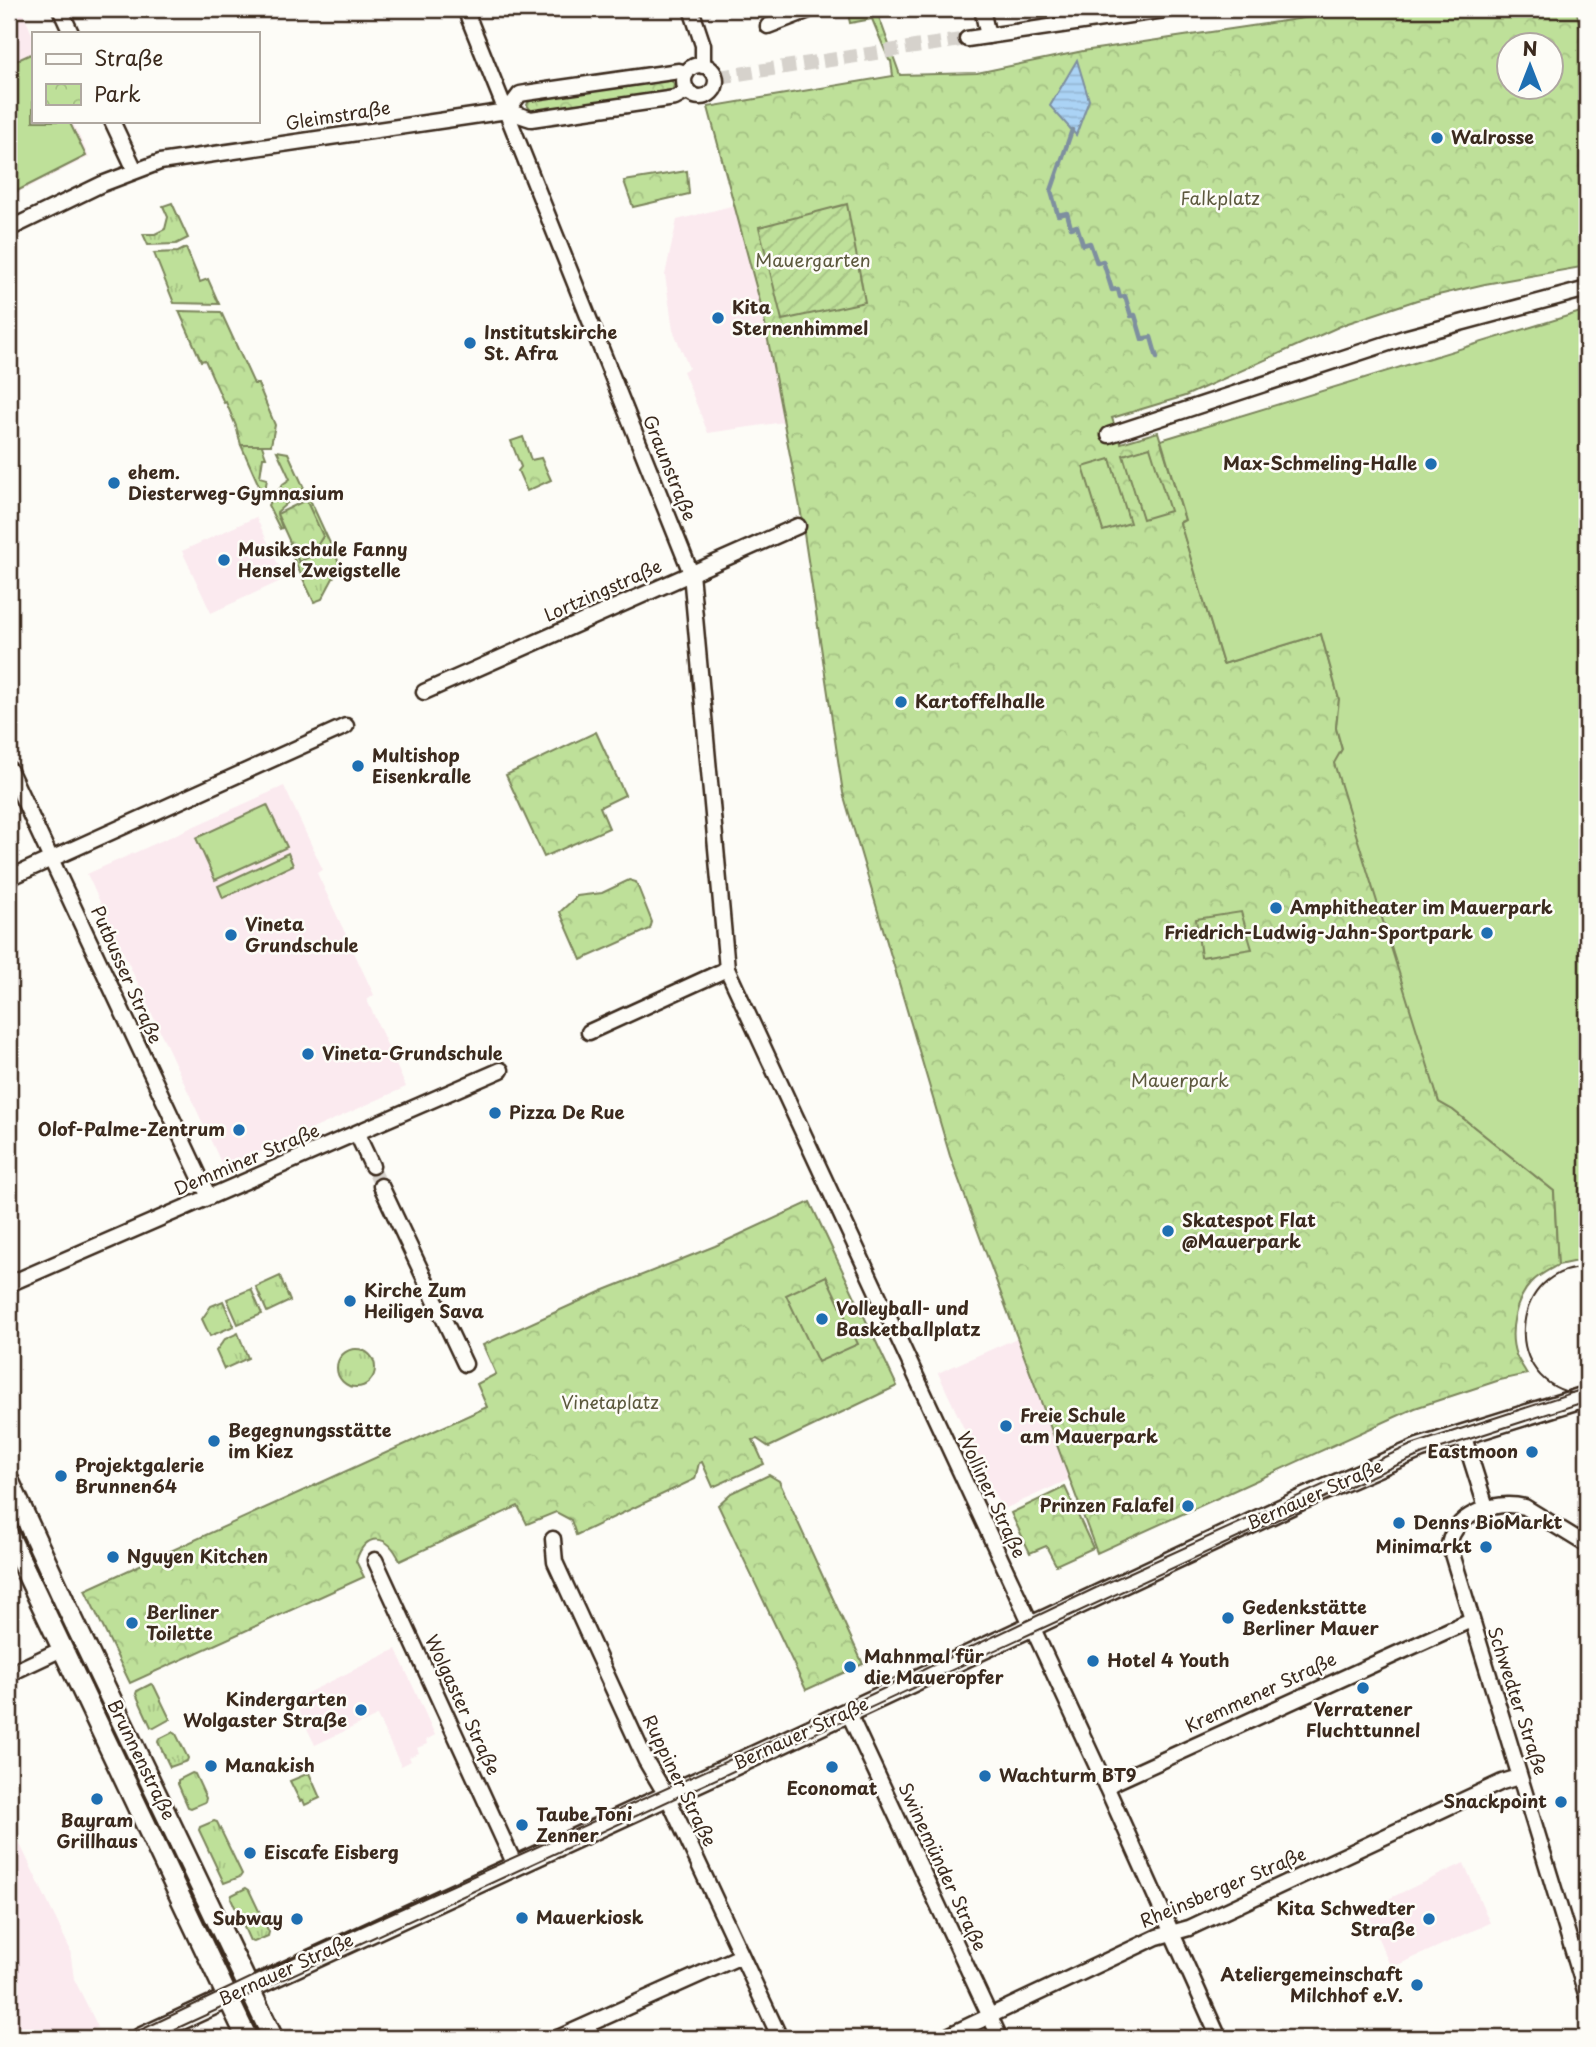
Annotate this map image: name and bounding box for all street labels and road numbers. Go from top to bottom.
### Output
street label: Gleimstraße [283,93,392,136]
street label: Graunstraße [637,410,704,525]
street label: Lortzingstraße [539,552,666,628]
street label: Putbusser Straße [85,901,170,1048]
street label: Demminer Straße [170,1116,323,1201]
street label: Wolliner Straße [951,1427,1034,1562]
street label: Bernauer Straße [1242,1451,1387,1536]
street label: Schwedter Straße [1482,1623,1555,1778]
street label: Wolgaster Straße [419,1630,508,1779]
street label: Kremmener Straße [1180,1645,1340,1739]
street label: Bernauer Straße [728,1689,873,1776]
street label: Brunnenstraße [102,1695,183,1824]
street label: Ruppiner Straße [637,1710,724,1851]
street label: Swinemünder Straße [892,1778,994,1955]
street label: Rheinsberger Straße [1135,1839,1310,1934]
street label: Bernauer Straße [213,1925,358,2012]

